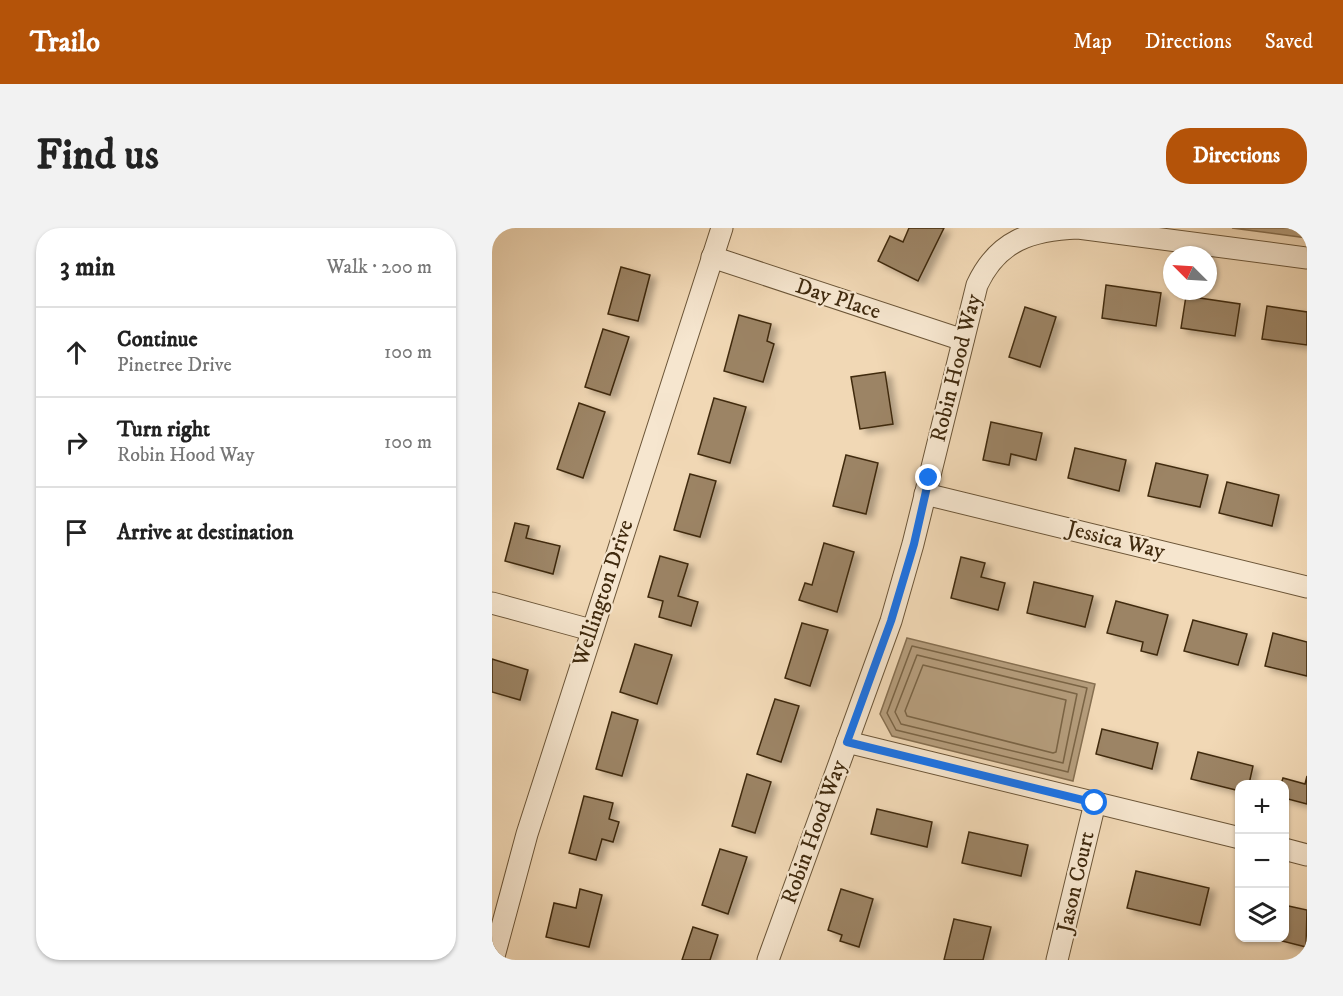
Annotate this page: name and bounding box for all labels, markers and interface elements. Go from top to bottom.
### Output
text: Trailo [30,25,100,60]
text: Map [1073,29,1112,55]
text: Directions [1145,29,1232,55]
text: Saved [1265,29,1313,55]
button: Directions [1166,128,1307,184]
text: Find us [36,130,159,182]
north arrow [1163,246,1217,300]
text: 3 min [60,251,115,284]
text: Walk · 200 m [326,255,432,280]
street label: Day Place [792,273,884,325]
street label: Robin Hood Way [925,291,988,445]
text: Continue [117,326,198,353]
icon: ahead [60,336,93,369]
text: 100 m [384,340,432,365]
text: Pinetree Drive [117,353,232,378]
text: Turn right [117,416,210,443]
icon: right [60,426,93,459]
text: 100 m [384,430,432,455]
text: Robin Hood Way [117,443,254,468]
route end [915,464,941,490]
street label: Jessica Way [1062,514,1168,565]
icon: arrive [60,516,93,549]
street label: Wellington Drive [566,516,639,671]
text: Arrive at destination [117,519,294,546]
street label: Robin Hood Way [775,756,853,908]
map controls [1235,780,1289,942]
button: + [1235,780,1289,834]
route start [1081,789,1107,815]
street label: Jason Court [1051,829,1101,937]
button: − [1235,834,1289,888]
button: layers [1235,888,1289,942]

